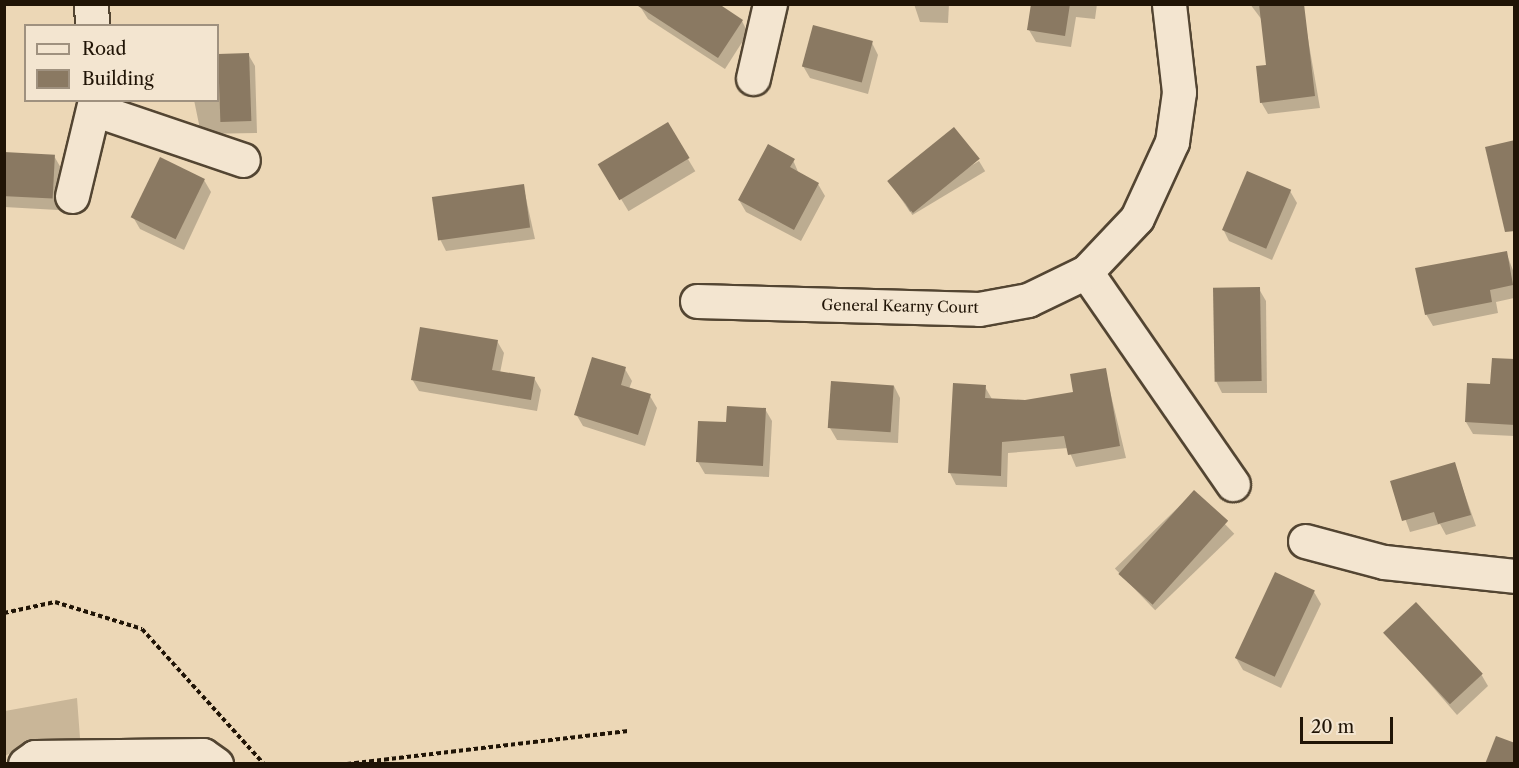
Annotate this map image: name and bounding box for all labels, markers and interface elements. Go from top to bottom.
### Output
legend [24,24,219,102]
text: Road [82,38,127,60]
text: Building [82,68,154,90]
street label: General Kearny Court [821,296,979,316]
scale bar [1303,705,1396,743]
text: 20 m [1311,716,1354,738]

